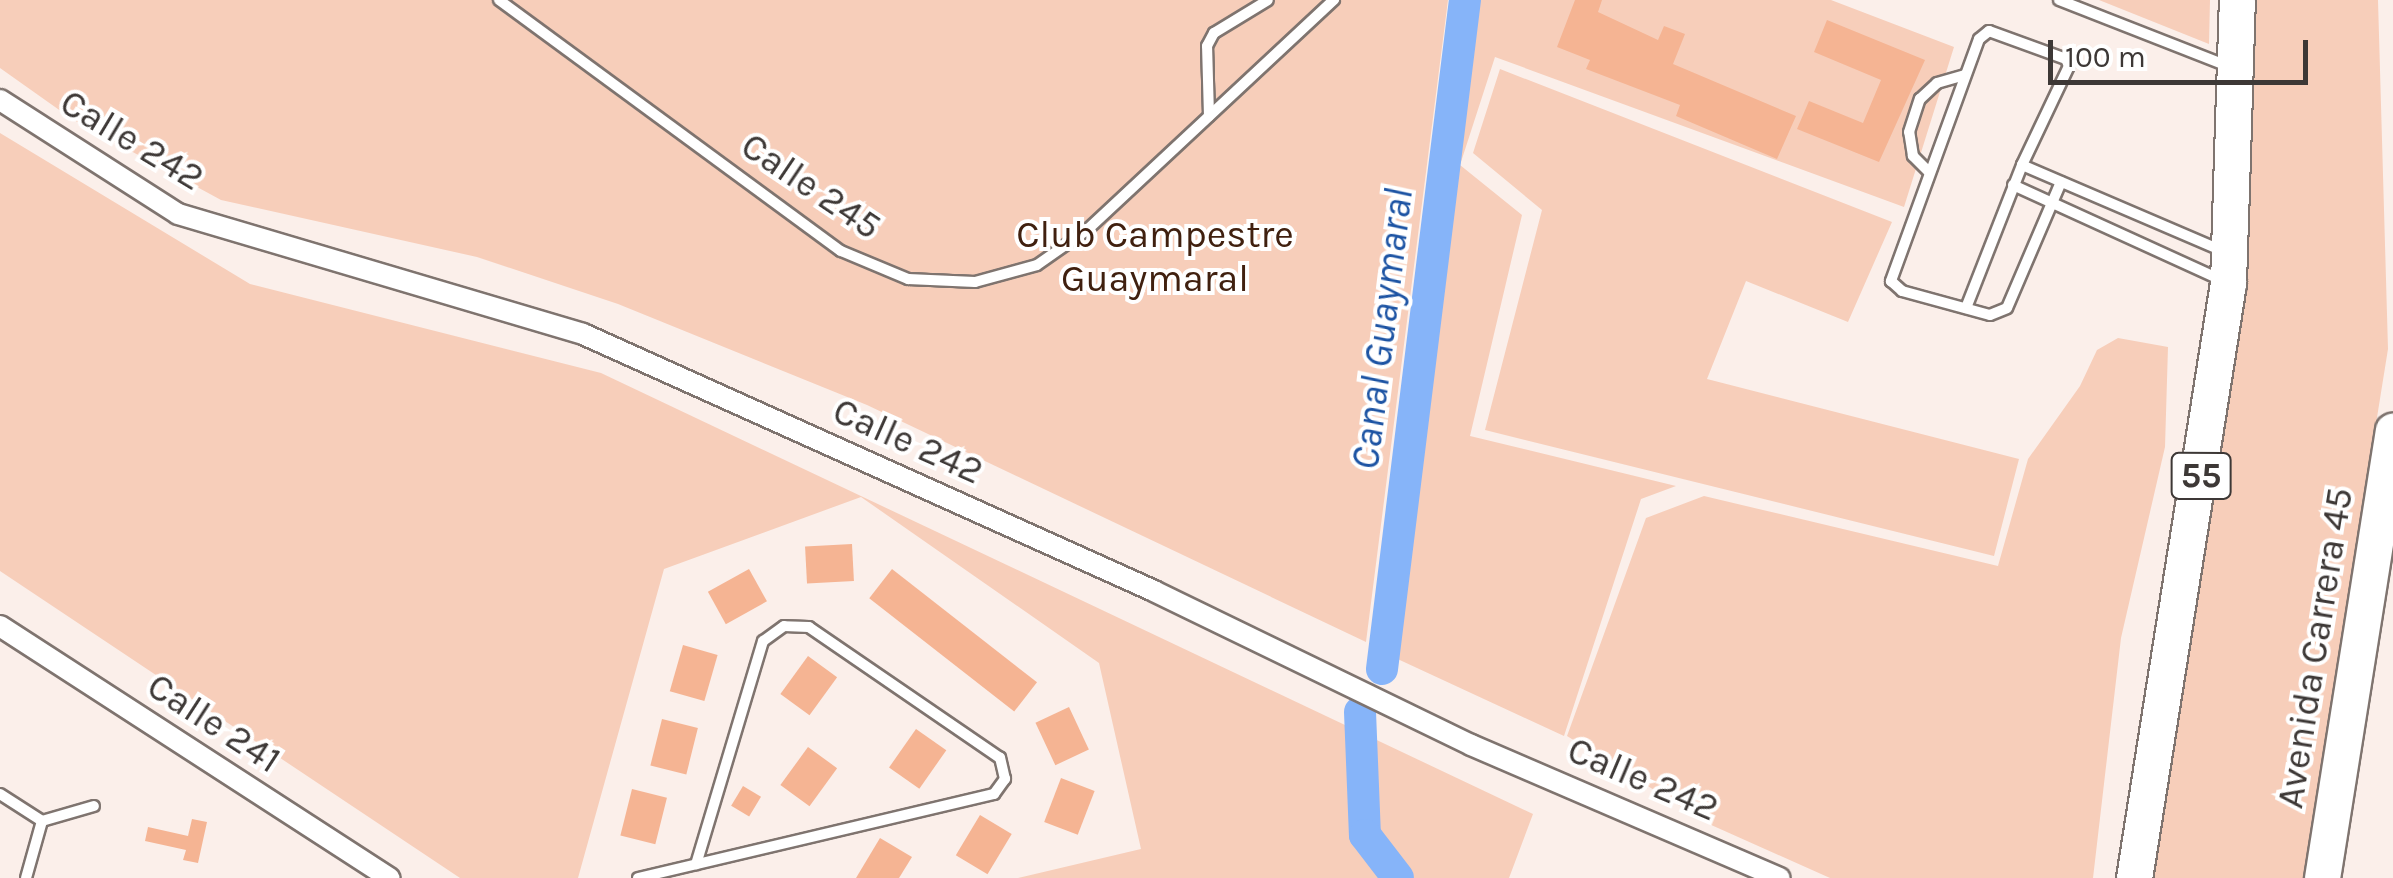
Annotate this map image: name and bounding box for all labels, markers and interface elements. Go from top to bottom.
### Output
scale bar [2053,20,2313,82]
text: 100 m [2065,39,2146,75]
street label: Calle 242 [52,79,212,201]
street label: Calle 245 [732,123,890,249]
water label: Canal Guaymaral [1341,186,1423,472]
park label: Club Campestre Guaymaral [1016,212,1294,302]
street label: Calle 242 [826,388,990,494]
road number: 55 [2168,446,2234,506]
street label: Avenida Carrera 45 [2267,484,2363,812]
street label: Calle 241 [139,663,289,783]
street label: Calle 242 [1561,727,1725,831]

